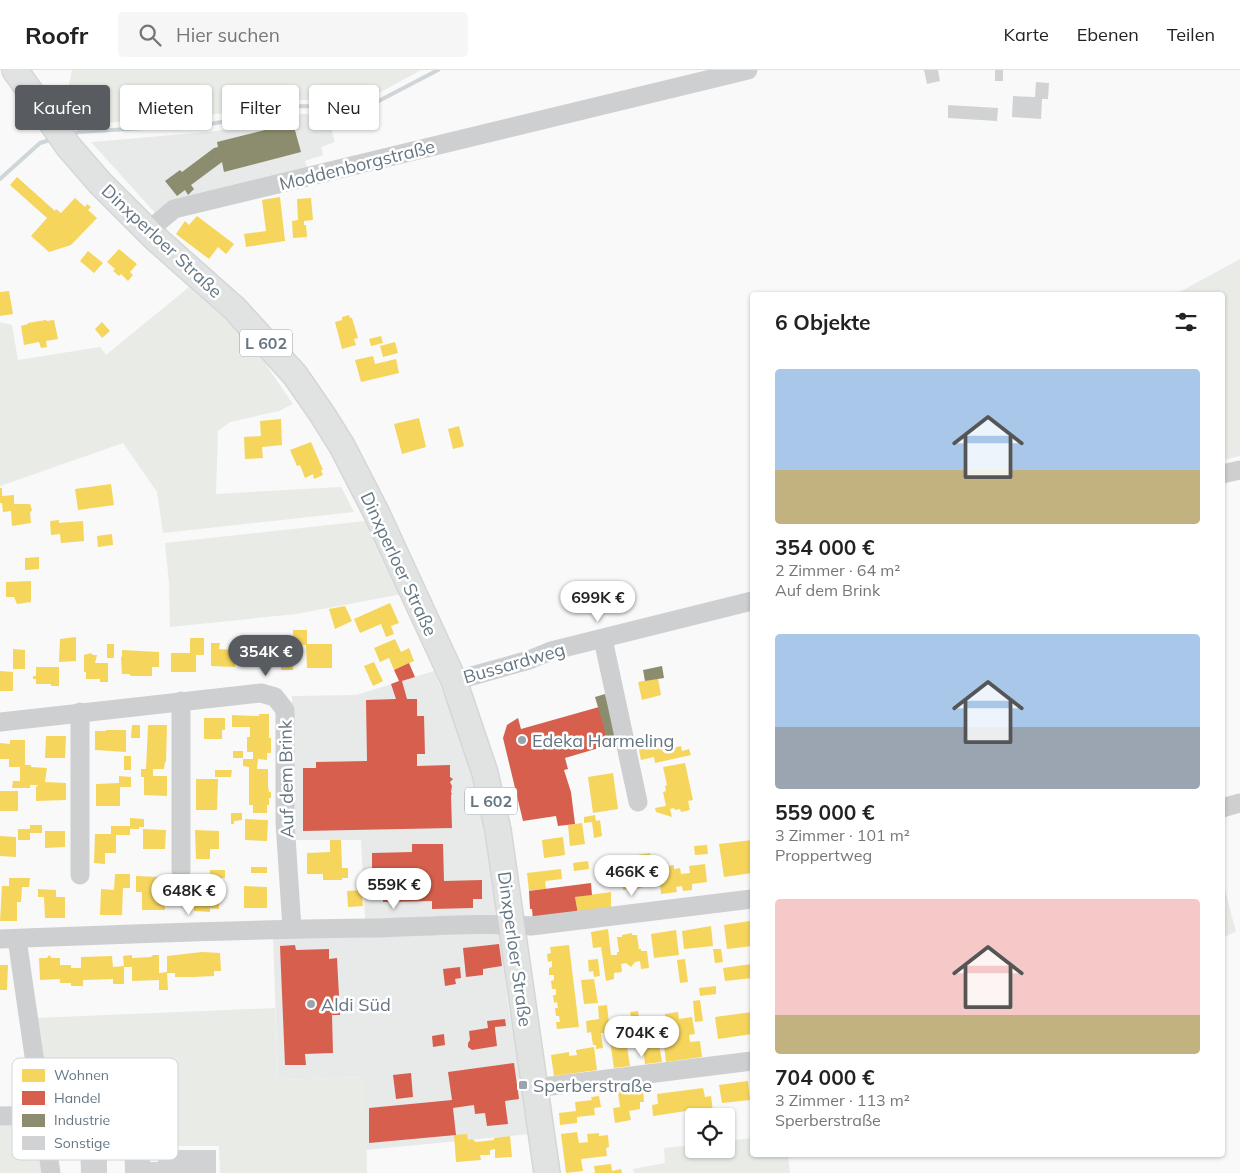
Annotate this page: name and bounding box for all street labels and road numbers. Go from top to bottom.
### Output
street label: Moddenborgstraße [277,135,437,195]
street label: Dinxperloer Straße [97,179,227,303]
road number: L 602 [240,330,292,356]
street label: Dinxperloer Straße [355,488,443,640]
street label: Bussardweg [461,638,567,688]
street label: Auf dem Brink [273,719,299,838]
road number: L 602 [465,788,517,814]
street label: Dinxperloer Straße [493,870,537,1028]

